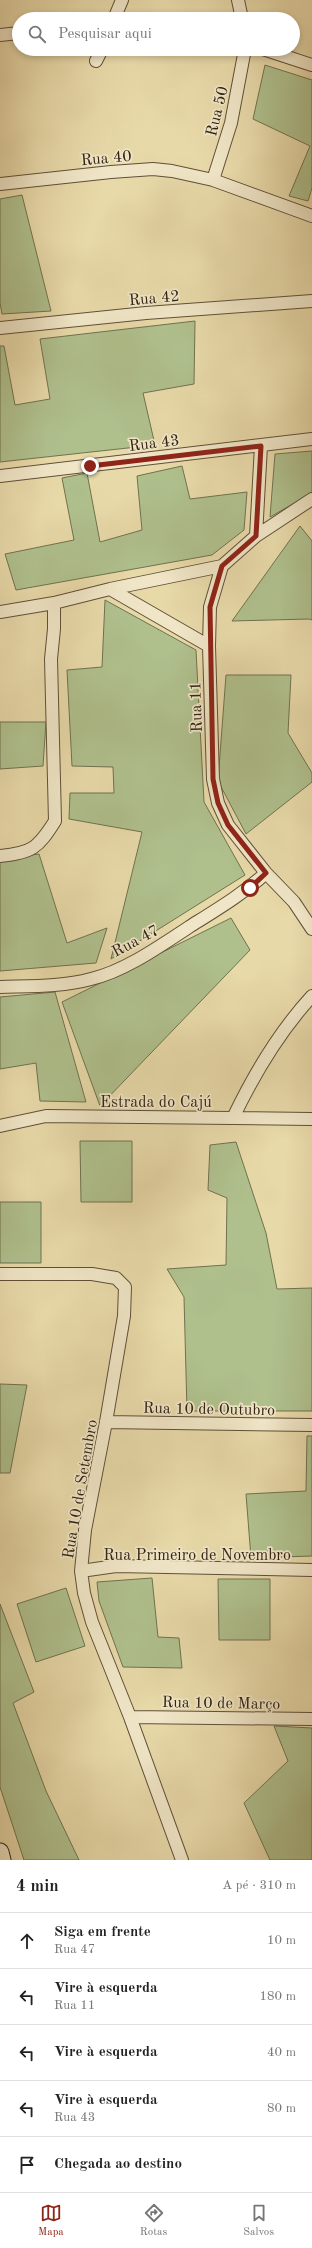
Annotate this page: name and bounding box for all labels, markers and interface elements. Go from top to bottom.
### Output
search box [12,12,300,56]
icon: search [26,23,48,45]
text: Pesquisar aqui [58,27,152,42]
street label: Rua 50 [204,85,232,138]
street label: Rua 40 [80,149,132,169]
street label: Rua 42 [128,289,180,309]
street label: Rua 43 [128,433,181,455]
route end [81,457,99,475]
street label: Rua 11 [188,681,206,733]
route start [241,879,259,897]
street label: Rua 47 [110,923,162,961]
street label: Estrada do Cajú [100,1095,212,1111]
street label: Rua 10 de Outubro [143,1401,275,1419]
street label: Rua 10 de Setembro [61,1418,101,1560]
street label: Rua Primeiro de Novembro [103,1548,291,1564]
street label: Rua 10 de Março [162,1695,280,1713]
text: 4 min [16,1878,59,1895]
text: A pé · 310 m [222,1879,296,1892]
text: Siga em frente [54,1925,151,1940]
icon: ahead [16,1930,38,1952]
text: 10 m [267,1934,296,1947]
text: Rua 47 [54,1943,95,1956]
text: Vire à esquerda [54,1981,158,1996]
icon: left [16,1986,38,2008]
text: 180 m [259,1990,296,2003]
text: Rua 11 [54,1999,95,2012]
icon: left [16,2042,38,2064]
text: Vire à esquerda [54,2045,158,2060]
text: 40 m [267,2046,296,2059]
text: Vire à esquerda [54,2093,158,2108]
icon: left [16,2098,38,2120]
text: 80 m [267,2102,296,2115]
text: Rua 43 [54,2111,95,2124]
icon: arrive [16,2154,38,2176]
text: Chegada ao destino [54,2157,182,2172]
tab: Mapa [38,2202,64,2240]
tab: Rotas [140,2202,167,2240]
tab: Salvos [243,2202,274,2240]

